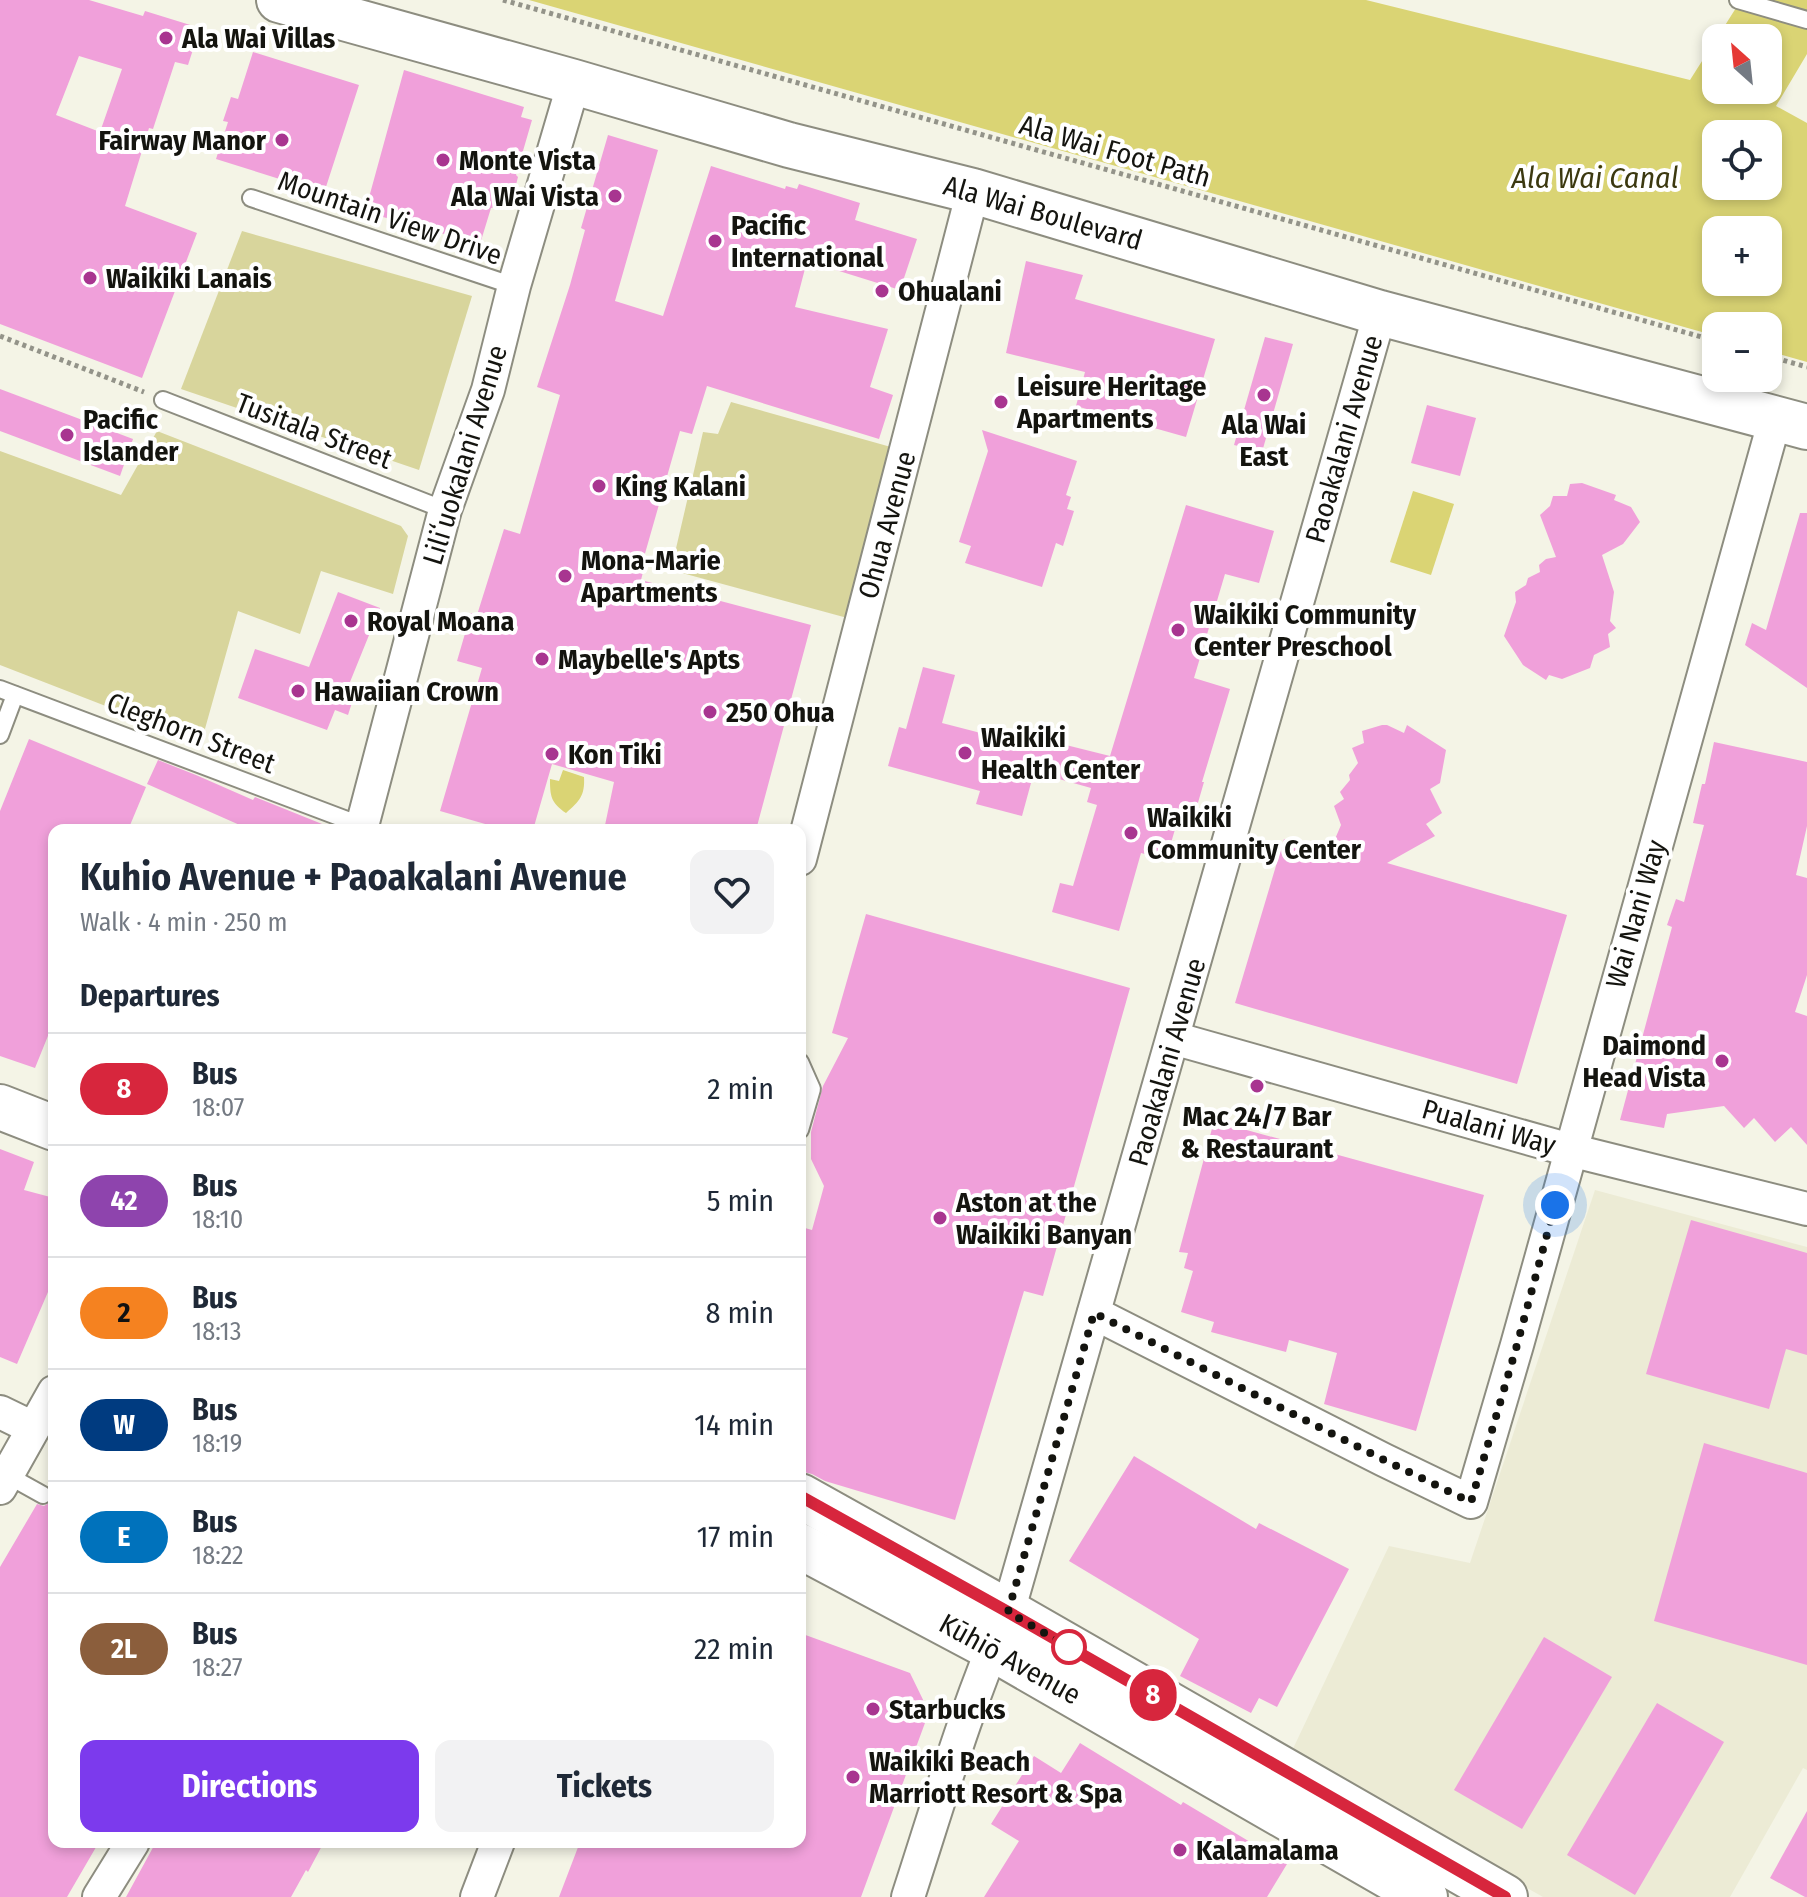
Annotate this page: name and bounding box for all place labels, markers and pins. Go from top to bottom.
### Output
place label: Ala Wai Villas [181,22,335,55]
marker: Ala Wai Villas [157,29,175,47]
place label: Fairway Manor [99,124,267,157]
marker: Fairway Manor [273,131,291,149]
place label: Monte Vista [459,144,596,177]
marker: Monte Vista [434,151,452,169]
place label: Ala Wai Vista [450,180,599,213]
marker: Ala Wai Vista [606,187,624,205]
place label: Pacific International [731,209,884,274]
marker: Pacific International [706,232,724,250]
place label: Waikiki Lanais [106,262,272,295]
marker: Waikiki Lanais [81,269,99,287]
place label: Ohualani [898,275,1002,308]
marker: Ohualani [873,282,891,300]
place label: Leisure Heritage Apartments [1016,370,1206,435]
marker: Ala Wai East [1255,386,1273,404]
marker: Leisure Heritage Apartments [992,393,1010,411]
place label: Pacific Islander [83,403,179,468]
place label: Ala Wai East [1221,408,1306,473]
marker: Pacific Islander [58,426,76,444]
place label: King Kalani [615,470,746,503]
marker: King Kalani [590,477,608,495]
place label: Mona-Marie Apartments [580,544,721,609]
marker: Mona-Marie Apartments [556,567,574,585]
place label: Waikiki Community Center Preschool [1194,598,1417,663]
place label: Royal Moana [367,605,514,638]
marker: Royal Moana [342,612,360,630]
marker: Waikiki Community Center Preschool [1169,621,1187,639]
place label: Maybelle's Apts [558,643,740,676]
marker: Maybelle's Apts [533,650,551,668]
place label: Hawaiian Crown [314,675,499,708]
marker: Hawaiian Crown [289,682,307,700]
place label: 250 Ohua [725,696,835,729]
marker: 250 Ohua [701,703,719,721]
place label: Waikiki Health Center [981,721,1141,786]
place label: Kon Tiki [568,738,662,771]
marker: Waikiki Health Center [956,744,974,762]
marker: Kon Tiki [543,745,561,763]
place label: Waikiki Community Center [1147,801,1362,866]
marker: Waikiki Community Center [1122,824,1140,842]
place label: Daimond Head Vista [1582,1029,1706,1094]
marker: Daimond Head Vista [1713,1052,1731,1070]
marker: Mac 24/7 Bar & Restaurant [1248,1077,1266,1095]
place label: Mac 24/7 Bar & Restaurant [1181,1100,1335,1165]
place label: Aston at the Waikiki Banyan [955,1186,1132,1251]
marker: Aston at the Waikiki Banyan [931,1209,949,1227]
unlabelled marker [1052,1630,1086,1664]
place label: Starbucks [889,1693,1006,1726]
marker: Starbucks [864,1700,882,1718]
place label: Waikiki Beach Marriott Resort & Spa [869,1745,1123,1810]
marker: Waikiki Beach Marriott Resort & Spa [844,1768,862,1786]
place label: Kalamalama [1196,1834,1339,1867]
marker: Kalamalama [1171,1841,1189,1859]

